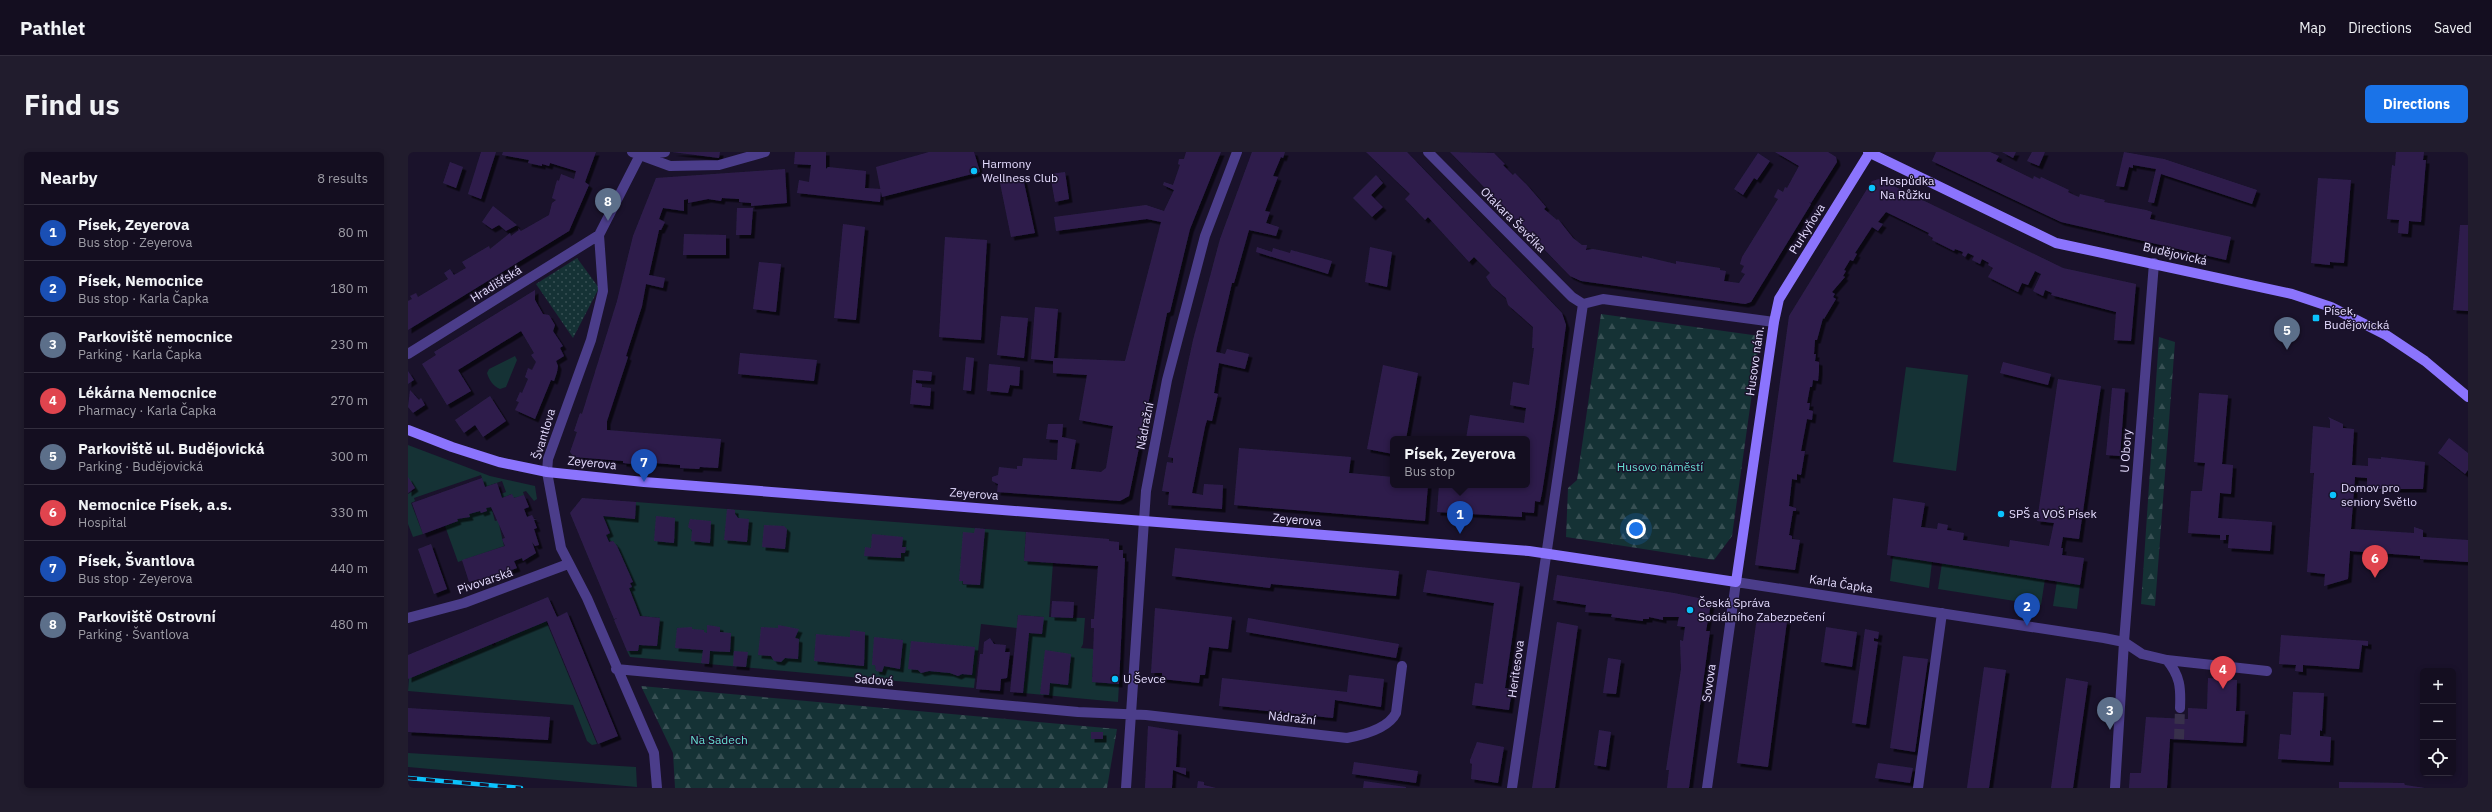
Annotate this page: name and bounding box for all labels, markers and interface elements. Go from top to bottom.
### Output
text: Pathlet [20,16,85,40]
text: Map [2299,19,2326,37]
text: Directions [2348,19,2412,37]
text: Saved [2434,19,2472,37]
button: Directions [2365,85,2468,123]
text: Find us [24,86,120,123]
place label: Harmony Wellness Club [982,156,1058,185]
marker: Harmony Wellness Club [969,166,979,176]
text: Nearby [40,167,98,189]
text: 8 results [317,170,368,187]
place label: Hospůdka Na Růžku [1880,173,1935,202]
marker: Hospůdka Na Růžku [1867,183,1877,193]
street label: Otakara Ševčíka [1478,184,1550,256]
pin: 8 [595,188,621,221]
street label: Purkyňova [1785,200,1828,257]
text: Písek, Zeyerova [78,215,189,234]
text: 1 [49,224,57,241]
text: 80 m [338,224,368,241]
text: Bus stop · Zeyerova [78,234,192,251]
street label: Budějovická [2142,239,2209,268]
street label: Hradišťská [467,262,525,305]
text: Písek, Nemocnice [78,271,203,290]
text: 2 [49,280,57,297]
text: 180 m [330,280,368,297]
text: Bus stop · Karla Čapka [78,290,209,307]
place label: Písek, Budějovická [2324,303,2390,332]
marker: Písek, Budějovická [2311,313,2321,323]
pin: 5 [2274,317,2300,350]
street label: Husovo nám. [1742,325,1767,397]
text: Parkoviště nemocnice [78,327,233,346]
text: 3 [49,336,57,353]
text: 230 m [330,336,368,353]
text: Parking · Karla Čapka [78,346,202,363]
text: Lékárna Nemocnice [78,383,217,402]
text: 4 [49,392,57,409]
text: 270 m [330,392,368,409]
street label: Nádražní [1133,401,1156,451]
text: Pharmacy · Karla Čapka [78,402,216,419]
street label: Švantlova [529,406,559,461]
street label: U Obory [2116,429,2135,473]
popup [1390,436,1530,488]
text: Parkoviště ul. Budějovická [78,439,265,458]
text: Písek, Zeyerova [1404,444,1516,463]
text: 5 [49,448,57,465]
text: 300 m [330,448,368,465]
pin: 7 [631,449,657,482]
street label: Zeyerova [567,452,618,473]
text: Parking · Budějovická [78,458,203,475]
park label: Husovo náměstí [1617,459,1703,474]
text: Bus stop [1404,463,1455,480]
place label: Domov pro seniory Světlo [2341,480,2417,509]
street label: Zeyerova [949,484,1000,503]
marker: Domov pro seniory Světlo [2328,490,2338,500]
text: Nemocnice Písek, a.s. [78,495,232,514]
pin: 1 [1447,501,1473,534]
text: 6 [49,504,57,521]
text: 330 m [330,504,368,521]
place label: SPŠ a VOŠ Písek [2009,506,2097,521]
marker: SPŠ a VOŠ Písek [1996,509,2006,519]
street label: Zeyerova [1272,510,1323,529]
text: Hospital [78,514,127,531]
your location [1626,519,1646,539]
pin: 6 [2362,545,2388,578]
text: Písek, Švantlova [78,551,195,570]
text: 7 [49,560,57,577]
text: 440 m [330,560,368,577]
street label: Pivovarská [455,564,515,597]
text: Bus stop · Zeyerova [78,570,192,587]
street label: Karla Čapka [1808,571,1875,596]
pin: 2 [2014,593,2040,626]
place label: Česká Správa Sociálního Zabezpečení [1698,595,1825,624]
marker: Česká Správa Sociálního Zabezpečení [1685,605,1695,615]
text: Parkoviště Ostrovní [78,607,216,626]
text: 8 [49,616,57,633]
text: 480 m [330,616,368,633]
text: Parking · Švantlova [78,626,189,643]
street label: Heritesova [1504,639,1527,699]
pin: 4 [2210,656,2236,689]
street label: Sovova [1698,662,1719,703]
map controls [2420,668,2456,776]
button: + [2420,668,2456,704]
street label: Sadová [854,670,895,689]
place label: U Ševce [1123,671,1166,686]
marker: U Ševce [1110,674,1120,684]
pin: 3 [2097,697,2123,730]
button: − [2420,704,2456,740]
street label: Nádražní [1267,708,1317,727]
park label: Na Sadech [690,732,748,747]
button: locate [2420,740,2456,776]

